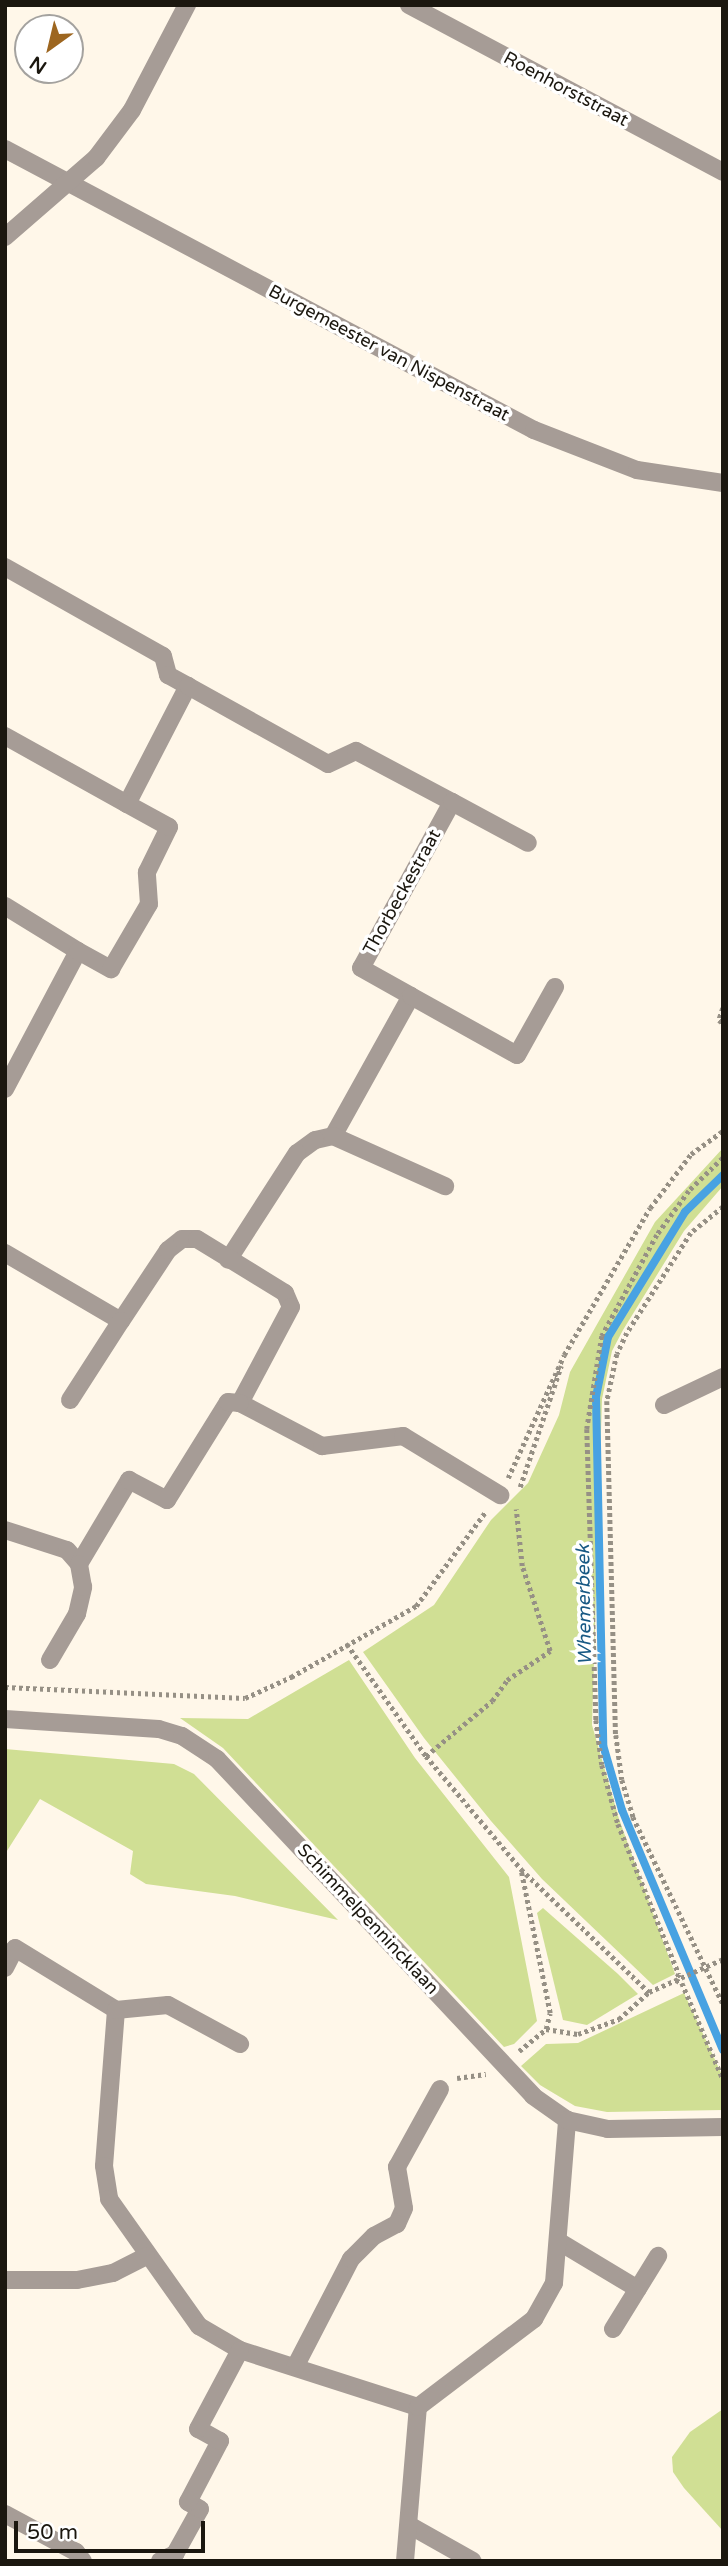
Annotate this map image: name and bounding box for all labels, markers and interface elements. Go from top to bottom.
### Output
north arrow [14,14,84,84]
street label: Roenhorststraat [500,47,632,131]
text: N [26,51,51,78]
street label: Burgemeester van Nispenstraat [265,280,513,426]
street label: Thorbeckestraat [359,826,445,958]
water label: Whemerbeek [573,1544,597,1666]
street label: Schimmelpennincklaan [293,1839,443,1999]
scale bar [18,2506,208,2550]
text: 50 m [27,2520,78,2545]

